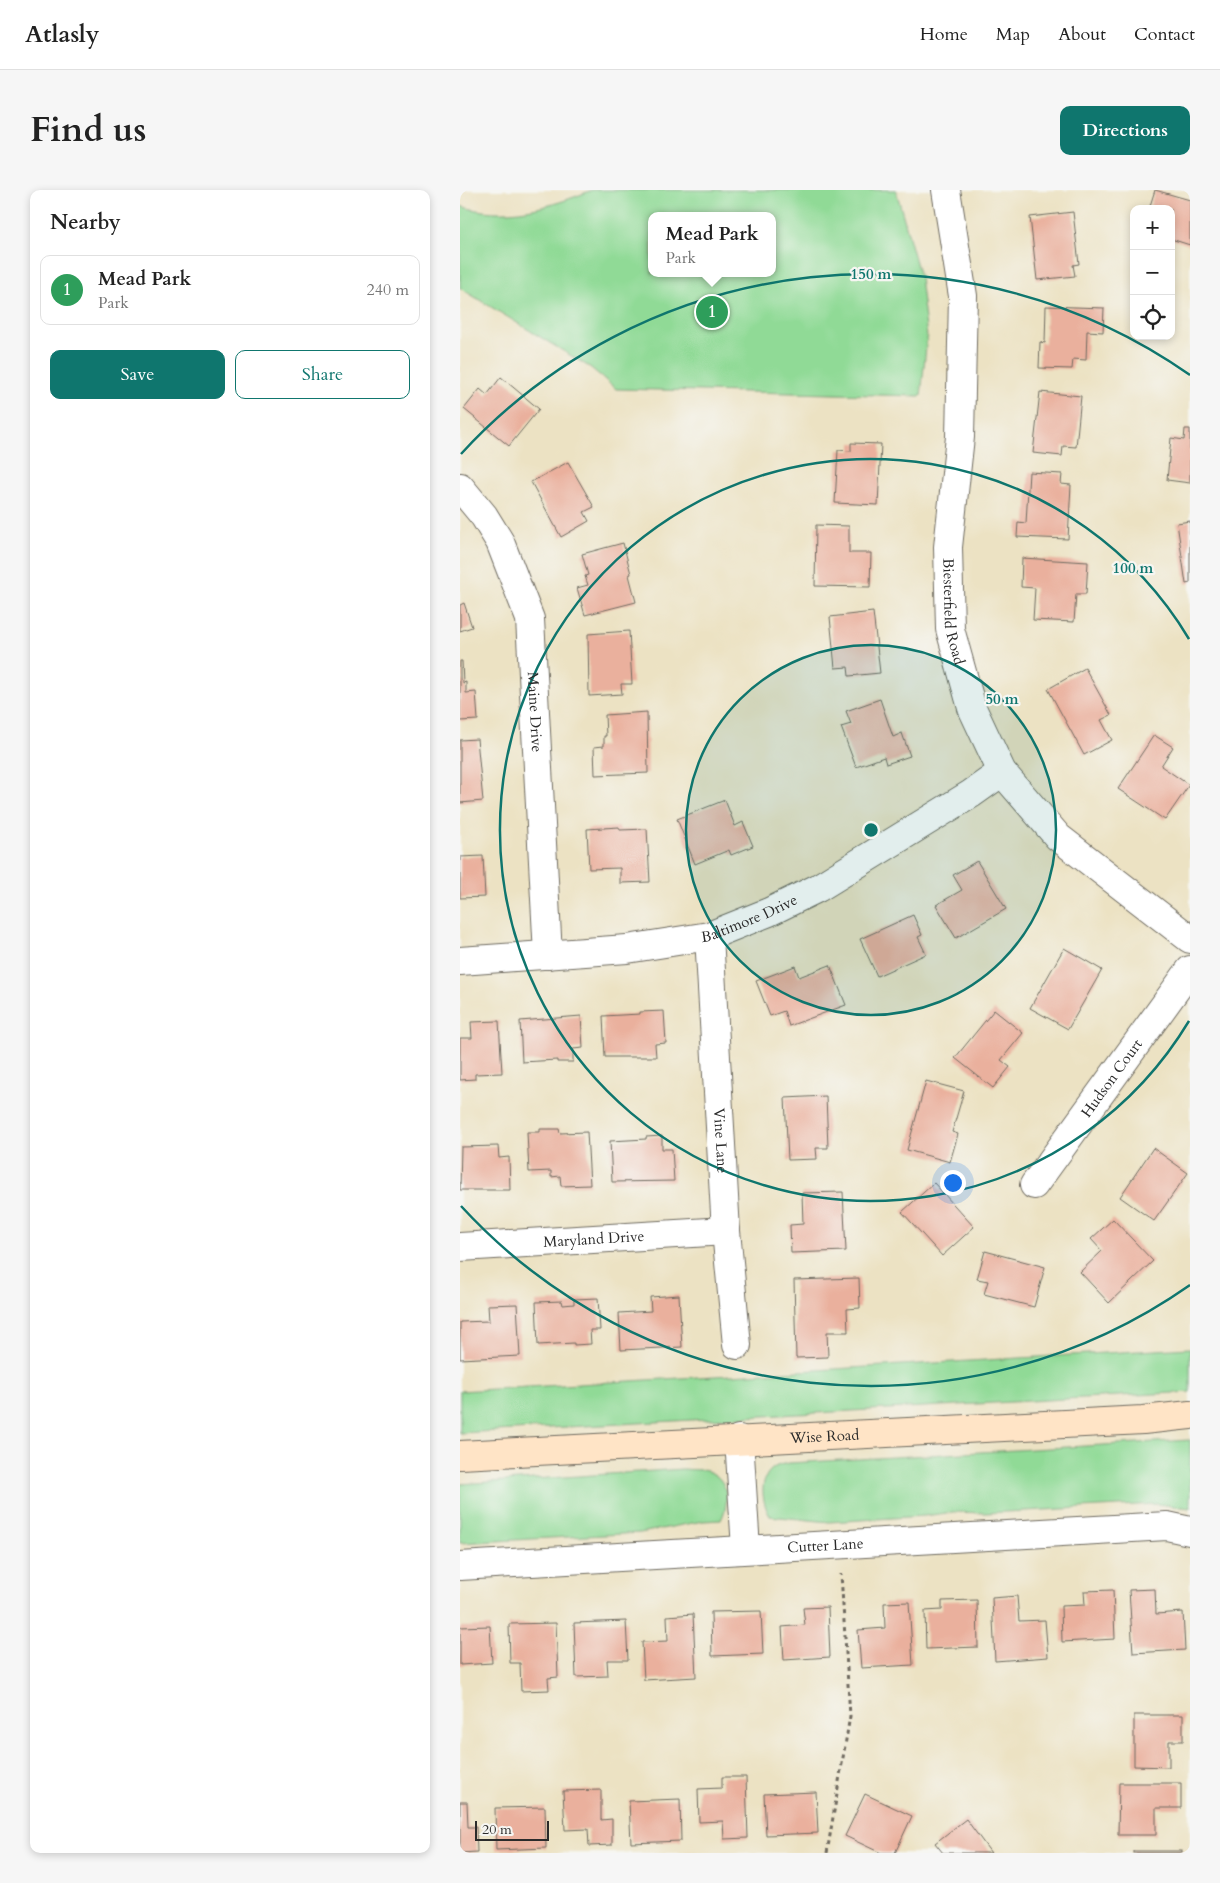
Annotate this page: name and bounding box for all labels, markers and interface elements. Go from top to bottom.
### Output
text: Atlasly [25,18,99,51]
text: Home [920,22,968,47]
text: Map [996,22,1030,47]
text: About [1058,22,1106,47]
text: Contact [1134,22,1195,47]
text: Find us [30,106,146,154]
button: Directions [1060,106,1190,155]
map controls [1130,205,1175,340]
button: + [1130,205,1175,250]
text: Nearby [50,208,121,237]
popup [648,212,776,277]
text: Mead Park [665,221,759,247]
text: Park [665,247,696,269]
button: − [1130,250,1175,295]
text: 150 m [851,264,892,284]
text: Mead Park [98,266,191,292]
text: 1 [63,279,71,301]
text: 240 m [367,279,409,301]
text: Park [98,292,129,314]
pin: 1 [696,293,728,331]
button: locate [1130,295,1175,340]
button: Save [50,350,225,399]
button: Share [235,350,410,399]
street label: Biesterfield Road [938,558,969,667]
text: 100 m [1113,558,1154,578]
street label: Maine Drive [523,671,547,753]
text: 50 m [985,689,1019,709]
centre of rings [862,821,880,839]
street label: Baltimore Drive [700,890,801,947]
street label: Hudson Court [1076,1035,1147,1121]
street label: Vine Lane [709,1107,733,1174]
your location [940,1170,966,1196]
street label: Maryland Drive [543,1226,645,1252]
street label: Wise Road [788,1425,860,1448]
street label: Cutter Lane [787,1533,864,1557]
scale bar [475,1818,549,1841]
text: 20 m [482,1820,512,1839]

